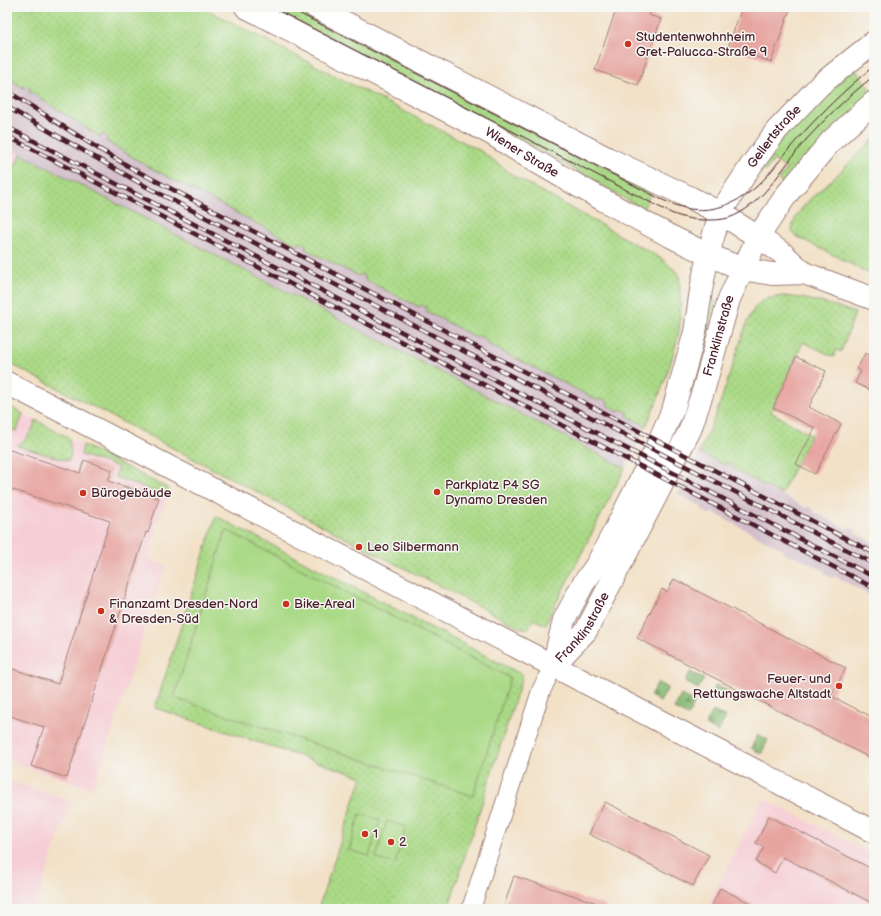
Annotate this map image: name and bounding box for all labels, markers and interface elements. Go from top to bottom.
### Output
place label: Studentenwohnheim Gret-Palucca-Straße 9 [636,29,767,60]
marker: Studentenwohnheim Gret-Palucca-Straße 9 [623,39,633,49]
street label: Gellertstraße [744,101,805,171]
street label: Wiener Straße [482,124,562,181]
street label: Franklinstraße [700,293,738,378]
place label: Parkplatz P4 SG Dynamo Dresden [445,477,547,508]
place label: Bürogebäude [91,485,172,501]
marker: Parkplatz P4 SG Dynamo Dresden [432,487,442,497]
marker: Bürogebäude [78,488,88,498]
place label: Leo Silbermann [367,539,459,555]
marker: Leo Silbermann [354,542,364,552]
street label: Franklinstraße [552,589,613,666]
place label: Finanzamt Dresden-Nord & Dresden-Süd [109,596,258,627]
place label: Bike-Areal [294,596,355,612]
marker: Bike-Areal [281,599,291,609]
marker: Finanzamt Dresden-Nord & Dresden-Süd [96,606,106,616]
place label: Feuer- und Rettungswache Altstadt [693,671,831,702]
marker: Feuer- und Rettungswache Altstadt [834,681,844,691]
place label: 1 [373,826,378,842]
marker: 1 [360,829,370,839]
place label: 2 [399,834,407,850]
marker: 2 [386,837,396,847]

